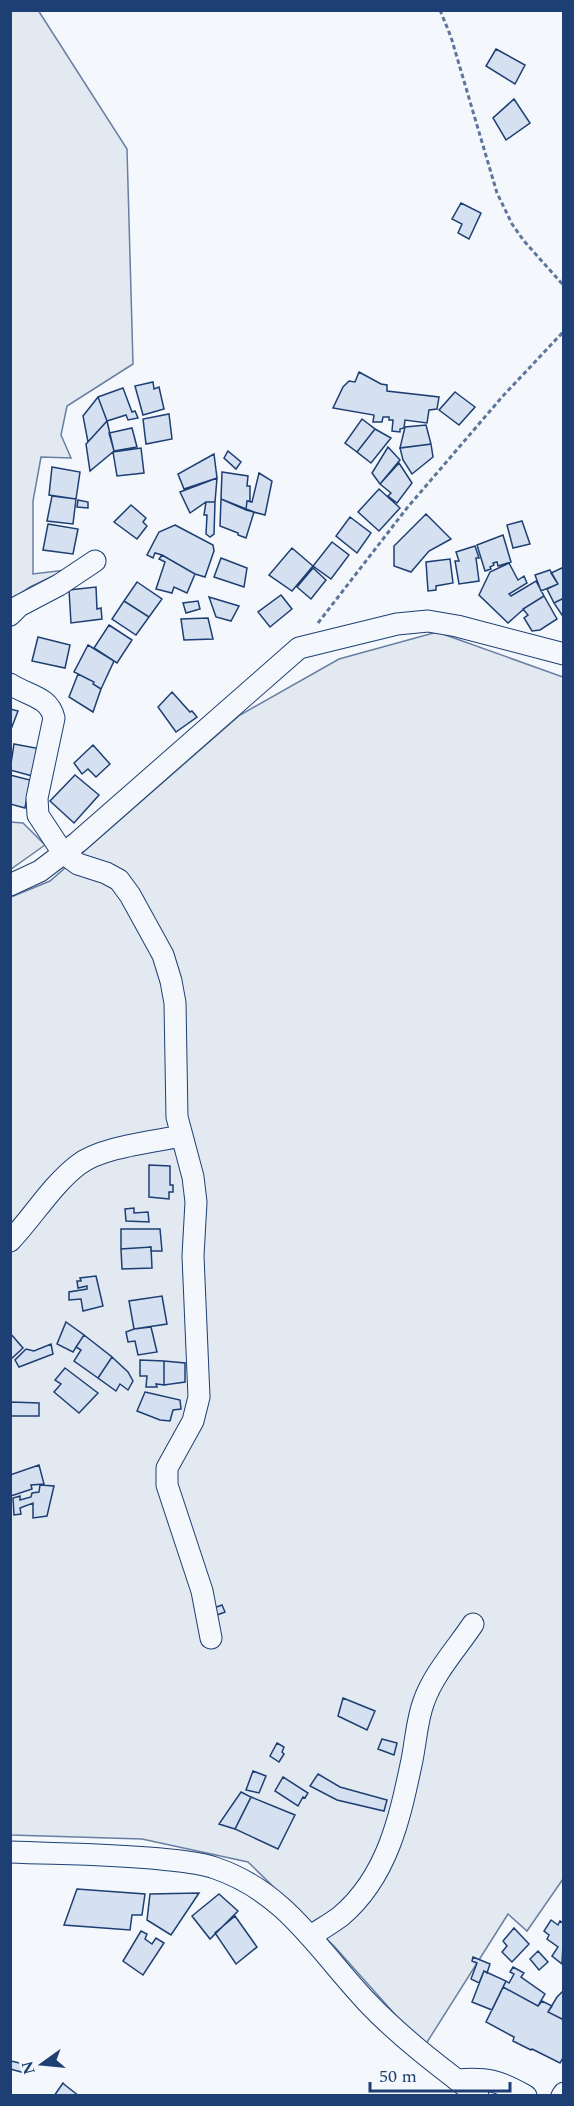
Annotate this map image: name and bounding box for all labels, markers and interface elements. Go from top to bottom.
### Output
north arrow [12,2034,72,2094]
scale bar [370,2055,510,2093]
text: N [15,2058,42,2077]
text: 50 m [379,2063,417,2090]

